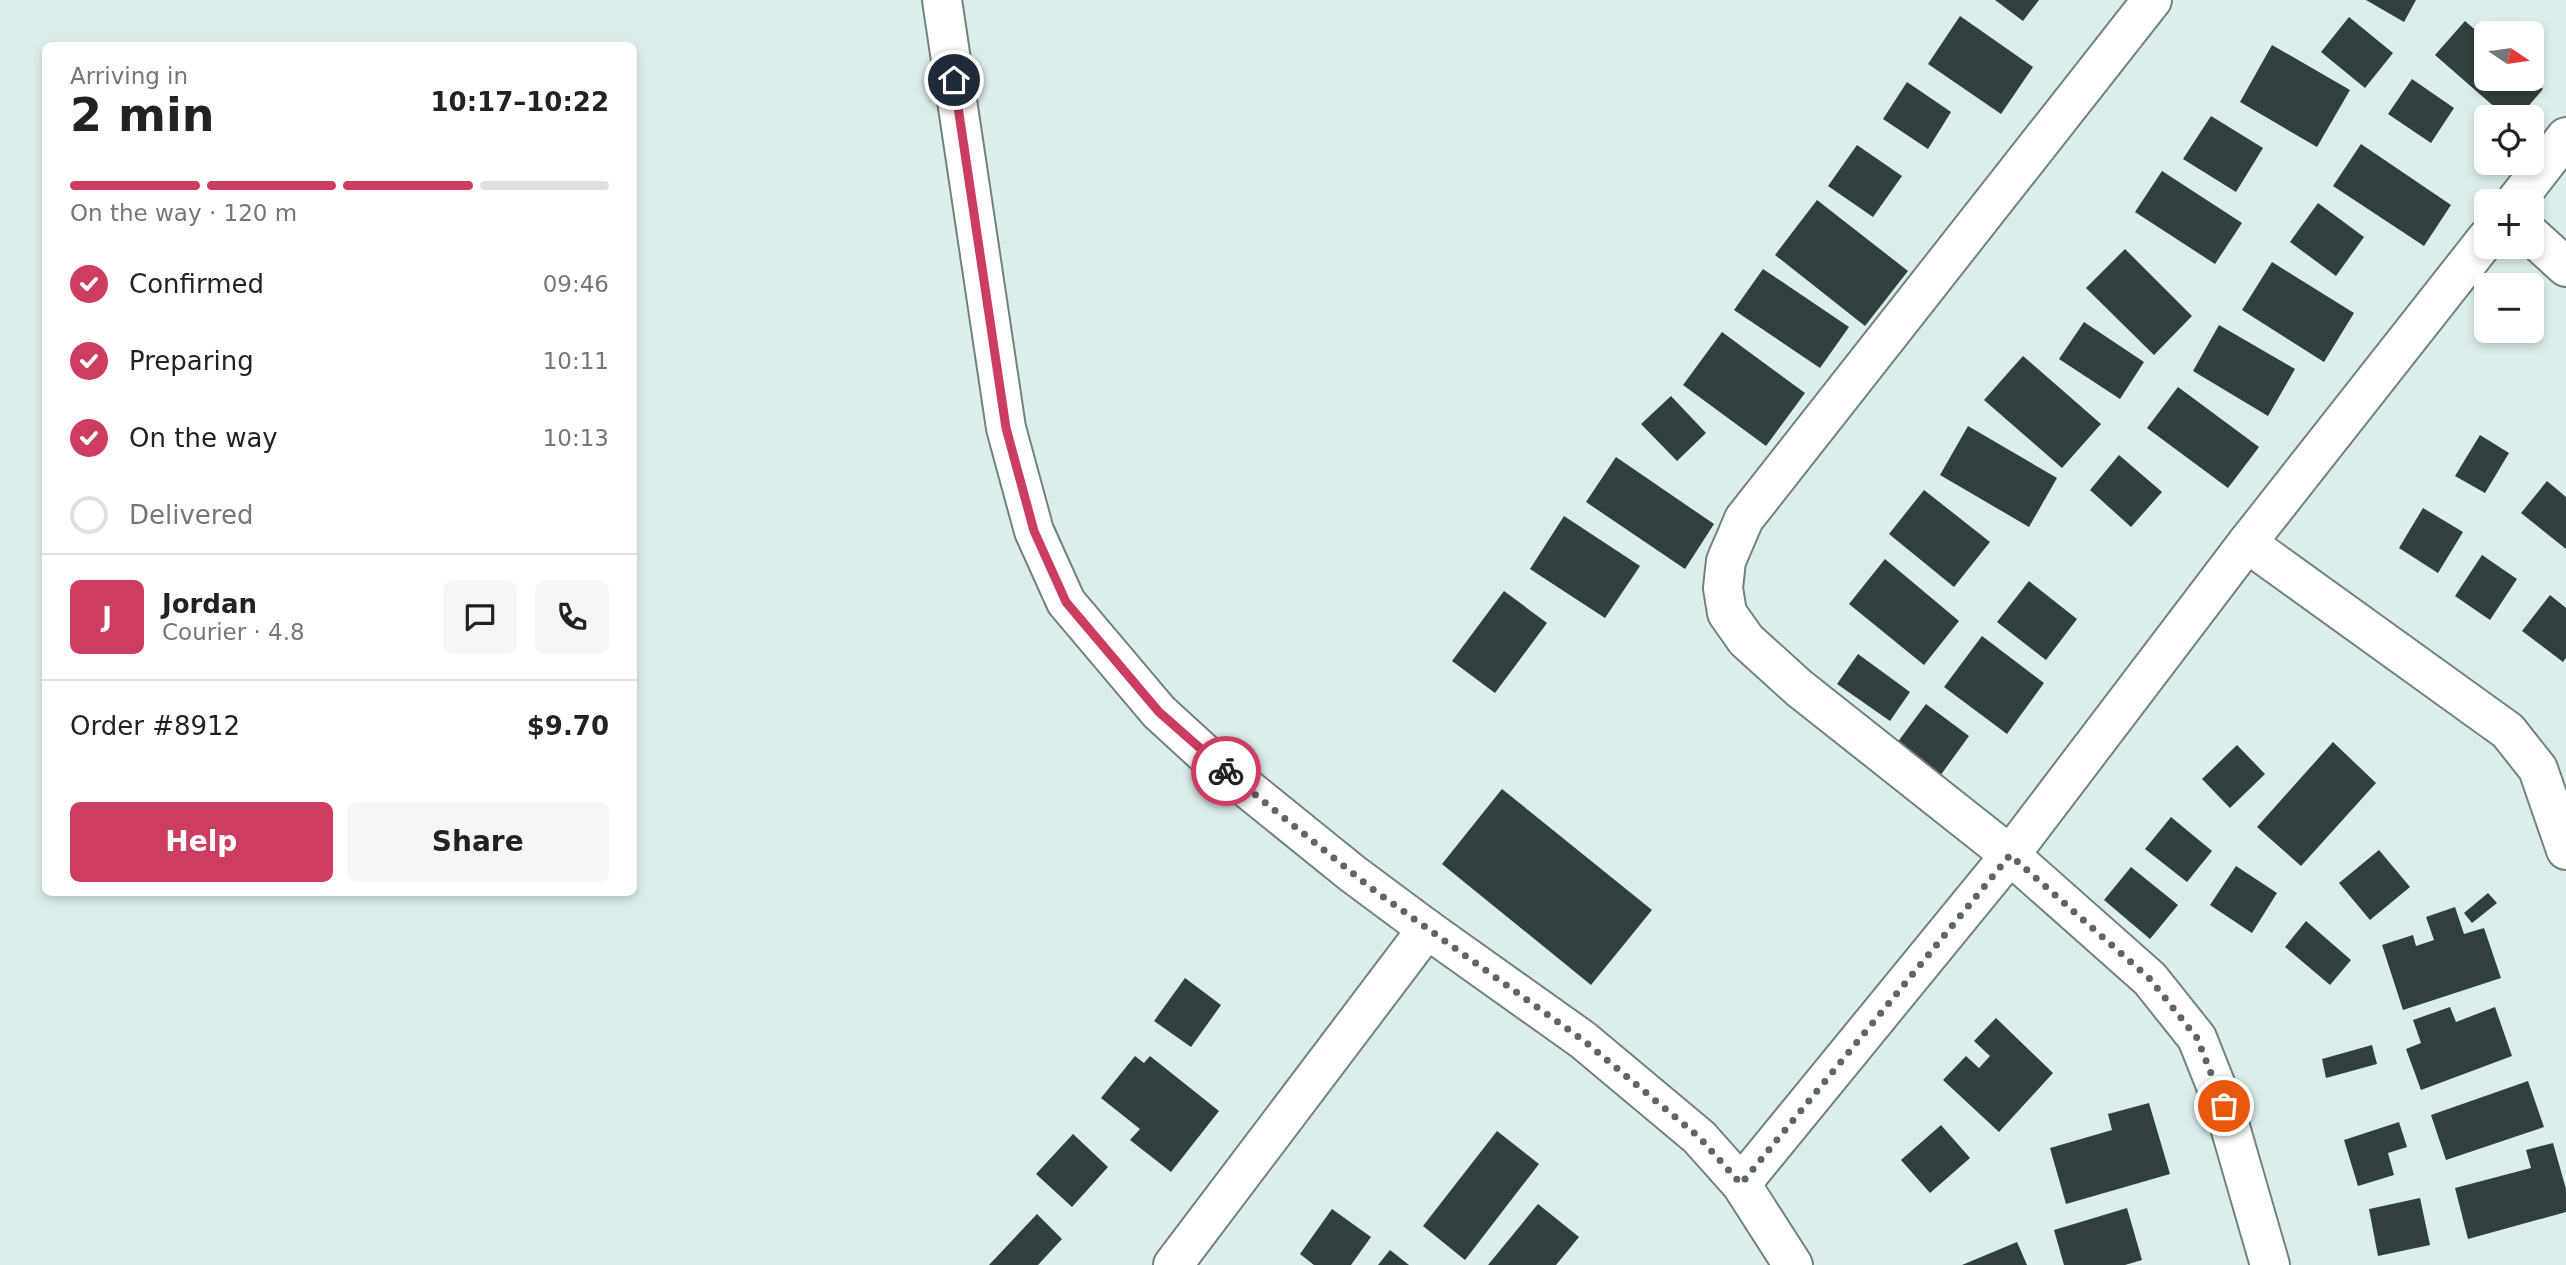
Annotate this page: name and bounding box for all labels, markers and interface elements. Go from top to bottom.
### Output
north arrow [2474,21,2544,91]
map controls [2474,21,2544,343]
pin [924,50,984,110]
icon: home [935,61,973,99]
text: Arriving in [70,63,188,89]
text: 10:17–10:22 [430,87,609,117]
text: 2 min [70,88,214,142]
button: locate [2474,105,2544,175]
button: + [2474,189,2544,259]
text: On the way · 120 m [70,200,297,226]
icon: check [70,265,108,303]
text: Confirmed [129,269,264,299]
text: 09:46 [543,271,609,297]
button: − [2474,273,2544,343]
icon: check [70,342,108,380]
text: Preparing [129,346,254,376]
text: 10:11 [543,348,609,374]
icon: check [70,419,108,457]
text: On the way [129,423,278,453]
text: 10:13 [543,425,609,451]
text: Delivered [129,500,253,530]
button: chat [443,580,517,654]
button: phone [535,580,609,654]
text: Jordan [162,589,257,619]
text: J [102,602,112,632]
text: Courier · 4.8 [162,619,305,645]
text: Order #8912 [70,711,240,741]
text: $9.70 [527,711,609,741]
courier [1191,736,1261,806]
icon: bike [1207,752,1245,790]
button: Help [70,802,333,882]
button: Share [347,802,609,882]
pin [2194,1076,2254,1136]
icon: bag [2205,1087,2243,1125]

